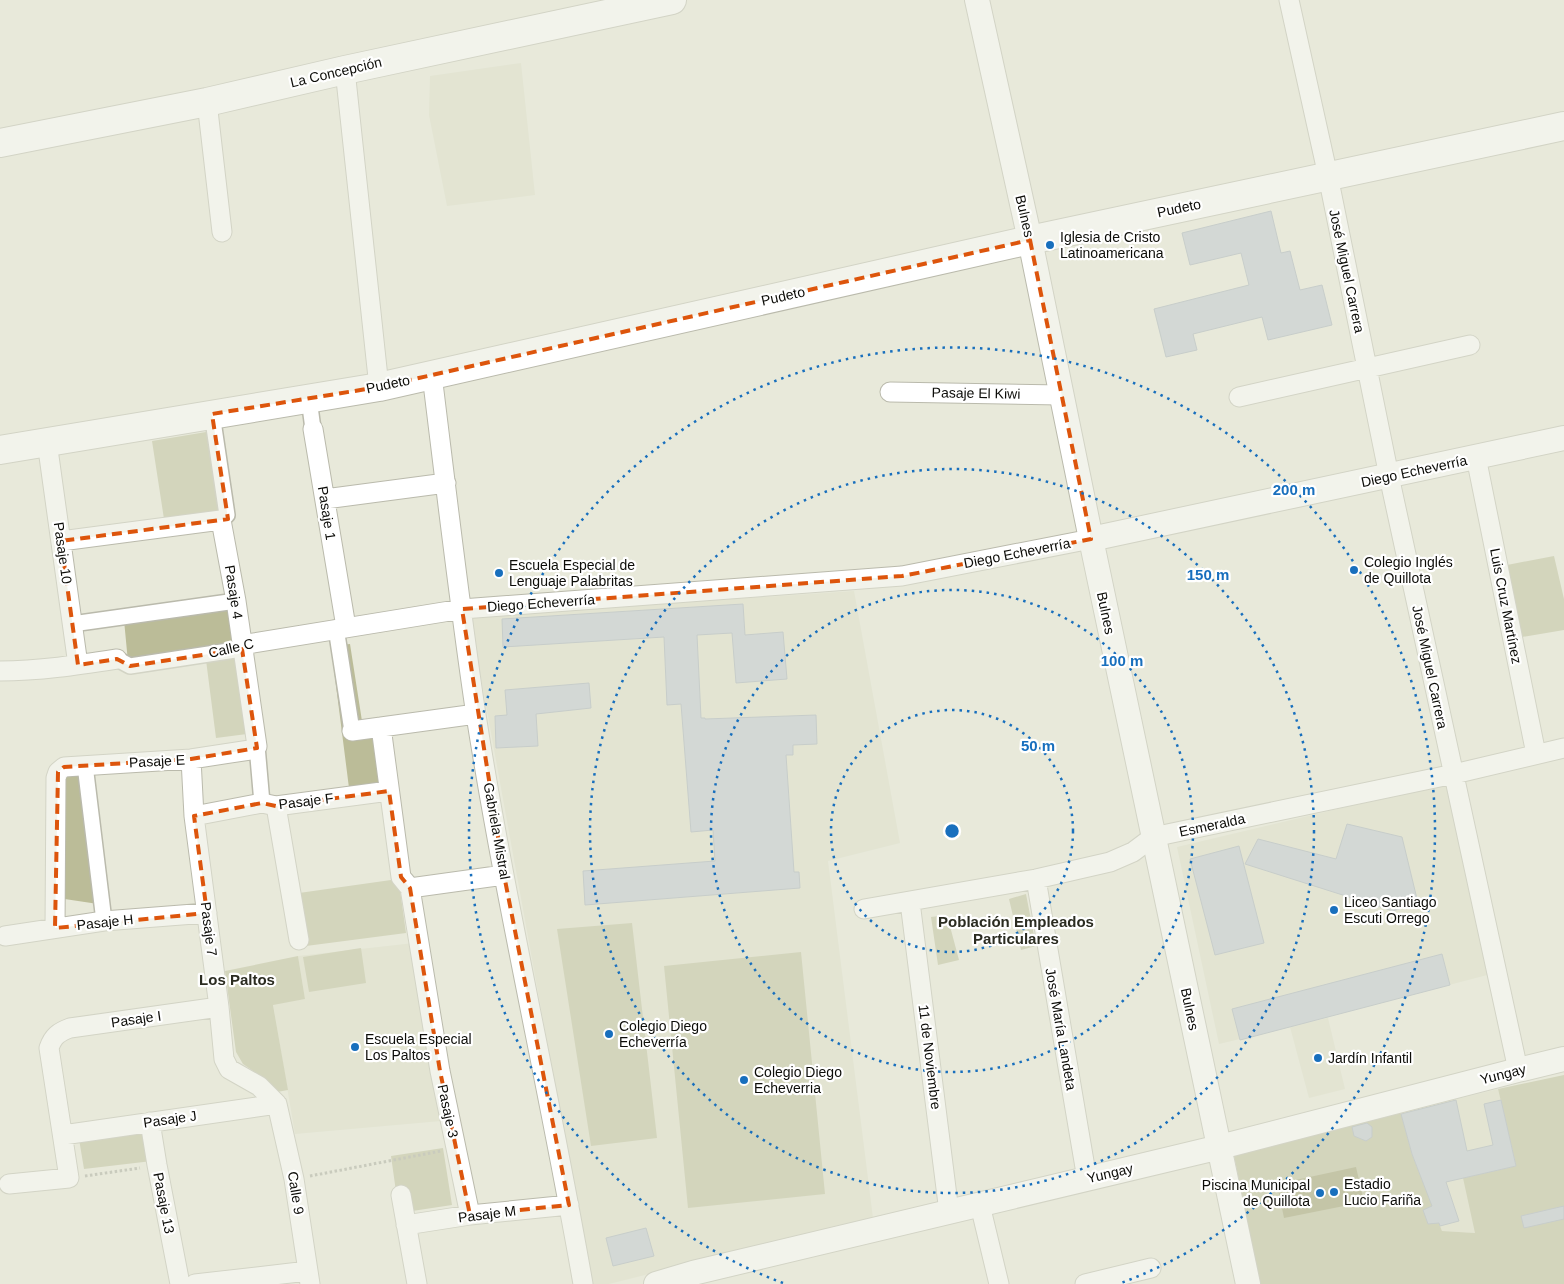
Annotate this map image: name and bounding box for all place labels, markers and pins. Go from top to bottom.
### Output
place label: Iglesia de Cristo Latinoamericana [1060,229,1164,261]
marker: Iglesia de Cristo Latinoamericana [1044,239,1056,251]
place label: Colegio Inglés de Quillota [1364,554,1453,586]
place label: Escuela Especial de Lenguaje Palabritas [509,557,635,589]
marker: Colegio Inglés de Quillota [1348,564,1360,576]
marker: Escuela Especial de Lenguaje Palabritas [493,567,505,579]
centre of rings [943,822,961,840]
place label: Liceo Santiago Escuti Orrego [1344,894,1437,926]
marker: Liceo Santiago Escuti Orrego [1328,904,1340,916]
place label: Colegio Diego Echeverría [619,1018,707,1050]
marker: Colegio Diego Echeverría [603,1028,615,1040]
place label: Escuela Especial Los Paltos [365,1031,472,1063]
marker: Escuela Especial Los Paltos [349,1041,361,1053]
place label: Jardín Infantil [1328,1050,1412,1066]
marker: Jardín Infantil [1312,1052,1324,1064]
place label: Colegio Diego Echeverria [754,1064,842,1096]
marker: Colegio Diego Echeverria [738,1074,750,1086]
place label: Estadio Lucio Fariña [1344,1176,1421,1208]
place label: Piscina Municipal de Quillota [1202,1177,1310,1209]
marker: Estadio Lucio Fariña [1328,1186,1340,1198]
marker: Piscina Municipal de Quillota [1314,1187,1326,1199]

